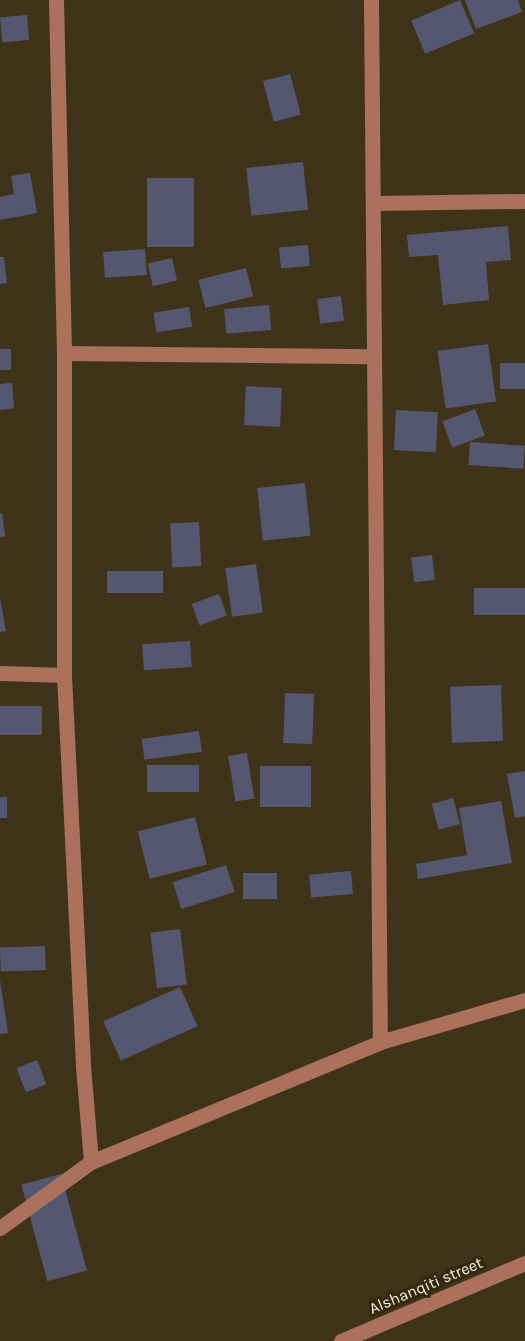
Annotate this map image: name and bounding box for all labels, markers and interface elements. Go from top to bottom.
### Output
street label: Alshanqiti street [366,1253,486,1319]

